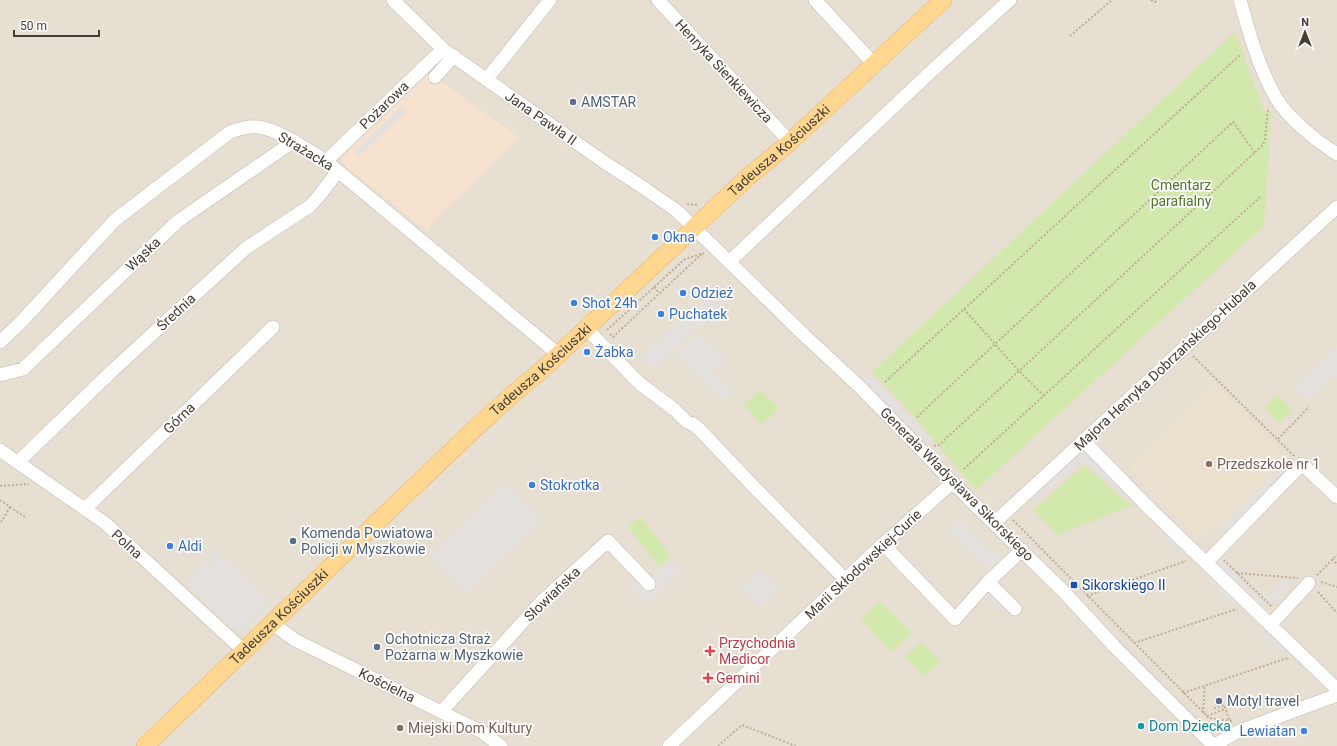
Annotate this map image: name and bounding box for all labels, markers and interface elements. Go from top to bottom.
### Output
scale bar [14,12,99,38]
north arrow [1285,12,1325,52]
street label: Henryka Sienkiewicza [672,16,776,126]
text: N [1301,16,1309,29]
text: 50 m [20,19,47,33]
street label: Pożarowa [356,78,412,132]
street label: Jana Pawła II [502,87,580,149]
place label: AMSTAR [581,94,637,110]
marker: AMSTAR [568,97,578,107]
street label: Tadeusza Kościuszki [725,101,833,200]
street label: Strażacka [275,128,337,174]
park label: Cmentarz parafialny [1151,177,1212,209]
place label: Okna [663,229,695,245]
marker: Okna [650,232,660,242]
street label: Wąska [122,234,164,274]
street label: Majora Henryka Dobrzańskiego-Hubala [1071,276,1259,454]
place label: Odzież [691,285,733,301]
marker: Odzież [678,288,688,298]
street label: Średnia [153,289,199,334]
place label: Shot 24h [582,295,638,311]
marker: Shot 24h [569,298,579,308]
place label: Puchatek [669,306,728,322]
marker: Puchatek [656,309,666,319]
street label: Tadeusza Kościuszki [486,320,594,419]
place label: Żabka [595,344,634,360]
marker: Żabka [582,347,592,357]
street label: Górna [160,399,198,437]
street label: Generała Władysława Sikorskiego [877,404,1037,564]
place label: Przedszkole nr 1 [1217,456,1320,472]
marker: Przedszkole nr 1 [1204,459,1214,469]
place label: Stokrotka [540,477,600,493]
marker: Stokrotka [527,480,537,490]
street label: Marii Skłodowskiej-Curie [802,506,924,622]
place label: Komenda Powiatowa Policji w Myszkowie [301,525,433,557]
street label: Polna [108,526,146,562]
marker: Komenda Powiatowa Policji w Myszkowie [288,536,298,546]
place label: Aldi [178,538,202,554]
marker: Aldi [165,541,175,551]
street label: Słowiańska [521,563,583,625]
street label: Tadeusza Kościuszki [226,566,331,668]
place label: Sikorskiego II [1082,577,1166,593]
marker: Sikorskiego II [1069,580,1079,590]
place label: Ochotnicza Straż Pożarna w Myszkowie [385,631,523,663]
place label: Przychodnia Medicor [719,635,796,667]
marker: Ochotnicza Straż Pożarna w Myszkowie [372,642,382,652]
marker: Przychodnia Medicor [704,645,716,657]
street label: Kościelna [356,665,418,705]
place label: Gemini [716,670,760,686]
marker: Gemini [703,673,713,683]
place label: Motyl travel [1227,693,1299,709]
marker: Motyl travel [1214,696,1224,706]
place label: Dom Dziecka [1149,718,1231,734]
place label: Miejski Dom Kultury [408,720,532,736]
marker: Dom Dziecka [1136,721,1146,731]
marker: Miejski Dom Kultury [395,723,405,733]
place label: Lewiatan [1240,723,1296,739]
marker: Lewiatan [1299,726,1309,736]

